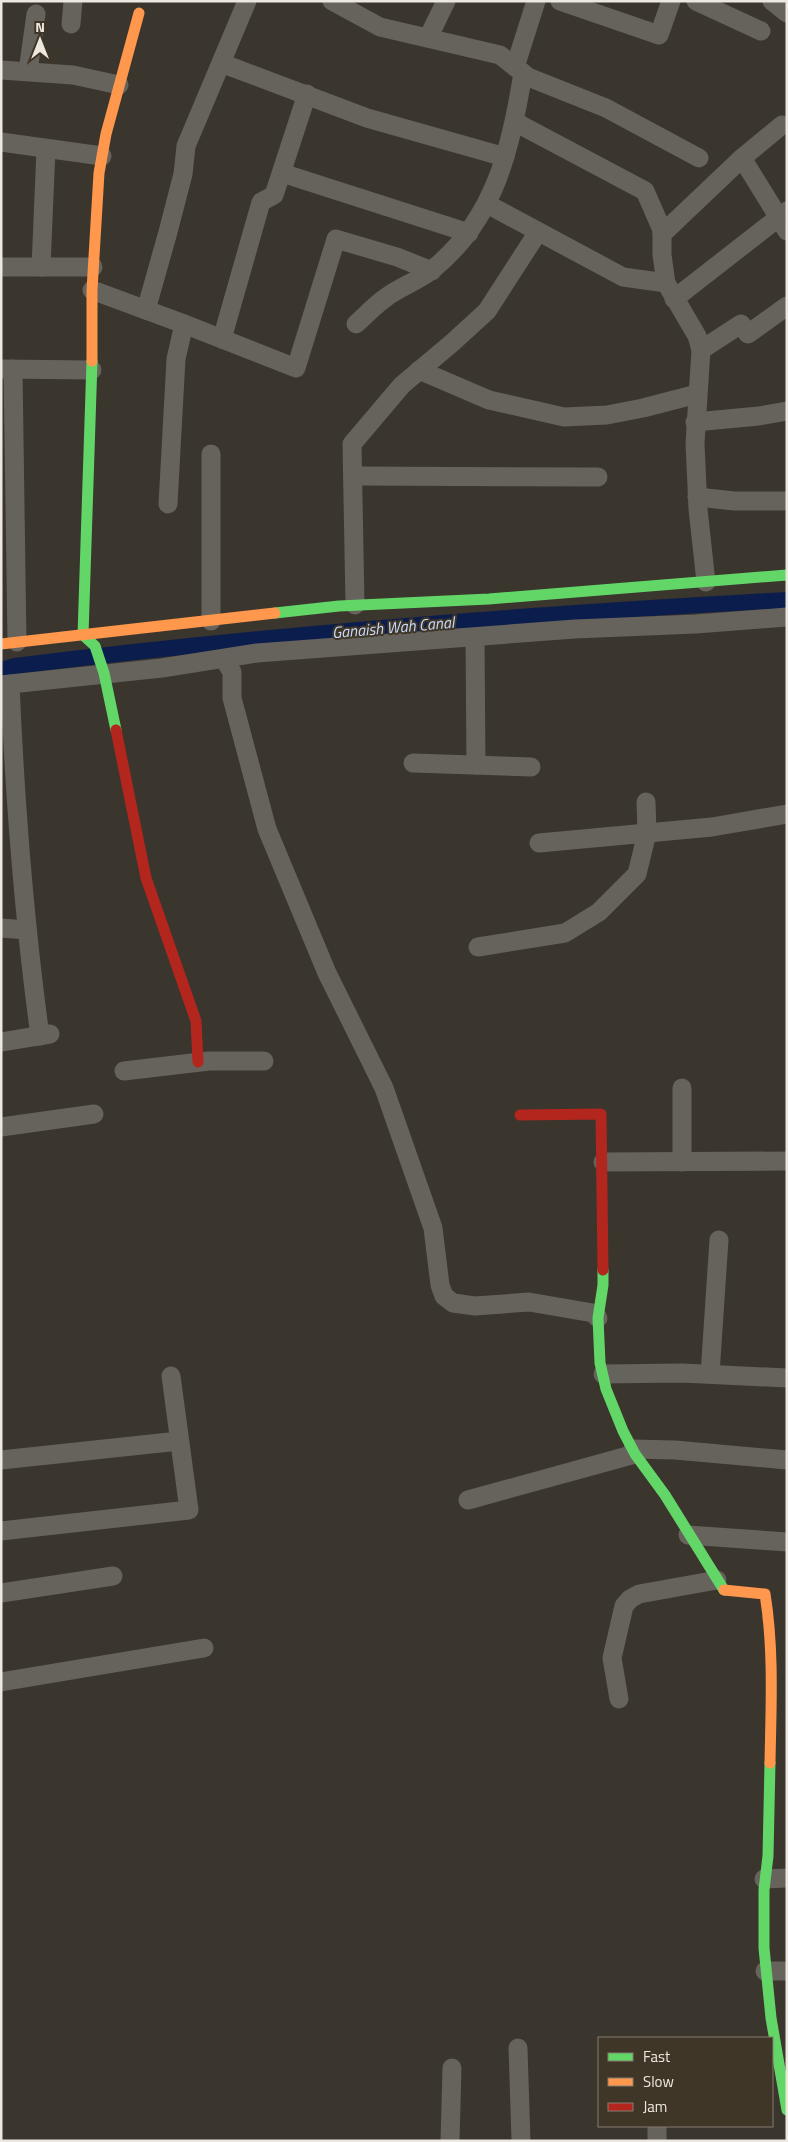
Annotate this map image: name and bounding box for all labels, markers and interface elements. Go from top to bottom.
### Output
north arrow [15,15,65,65]
text: N [35,16,45,37]
water label: Ganaish Wah Canal [331,610,457,644]
legend [598,2037,773,2127]
text: Fast [643,2045,671,2068]
text: Slow [643,2070,674,2093]
text: Jam [643,2095,667,2118]

